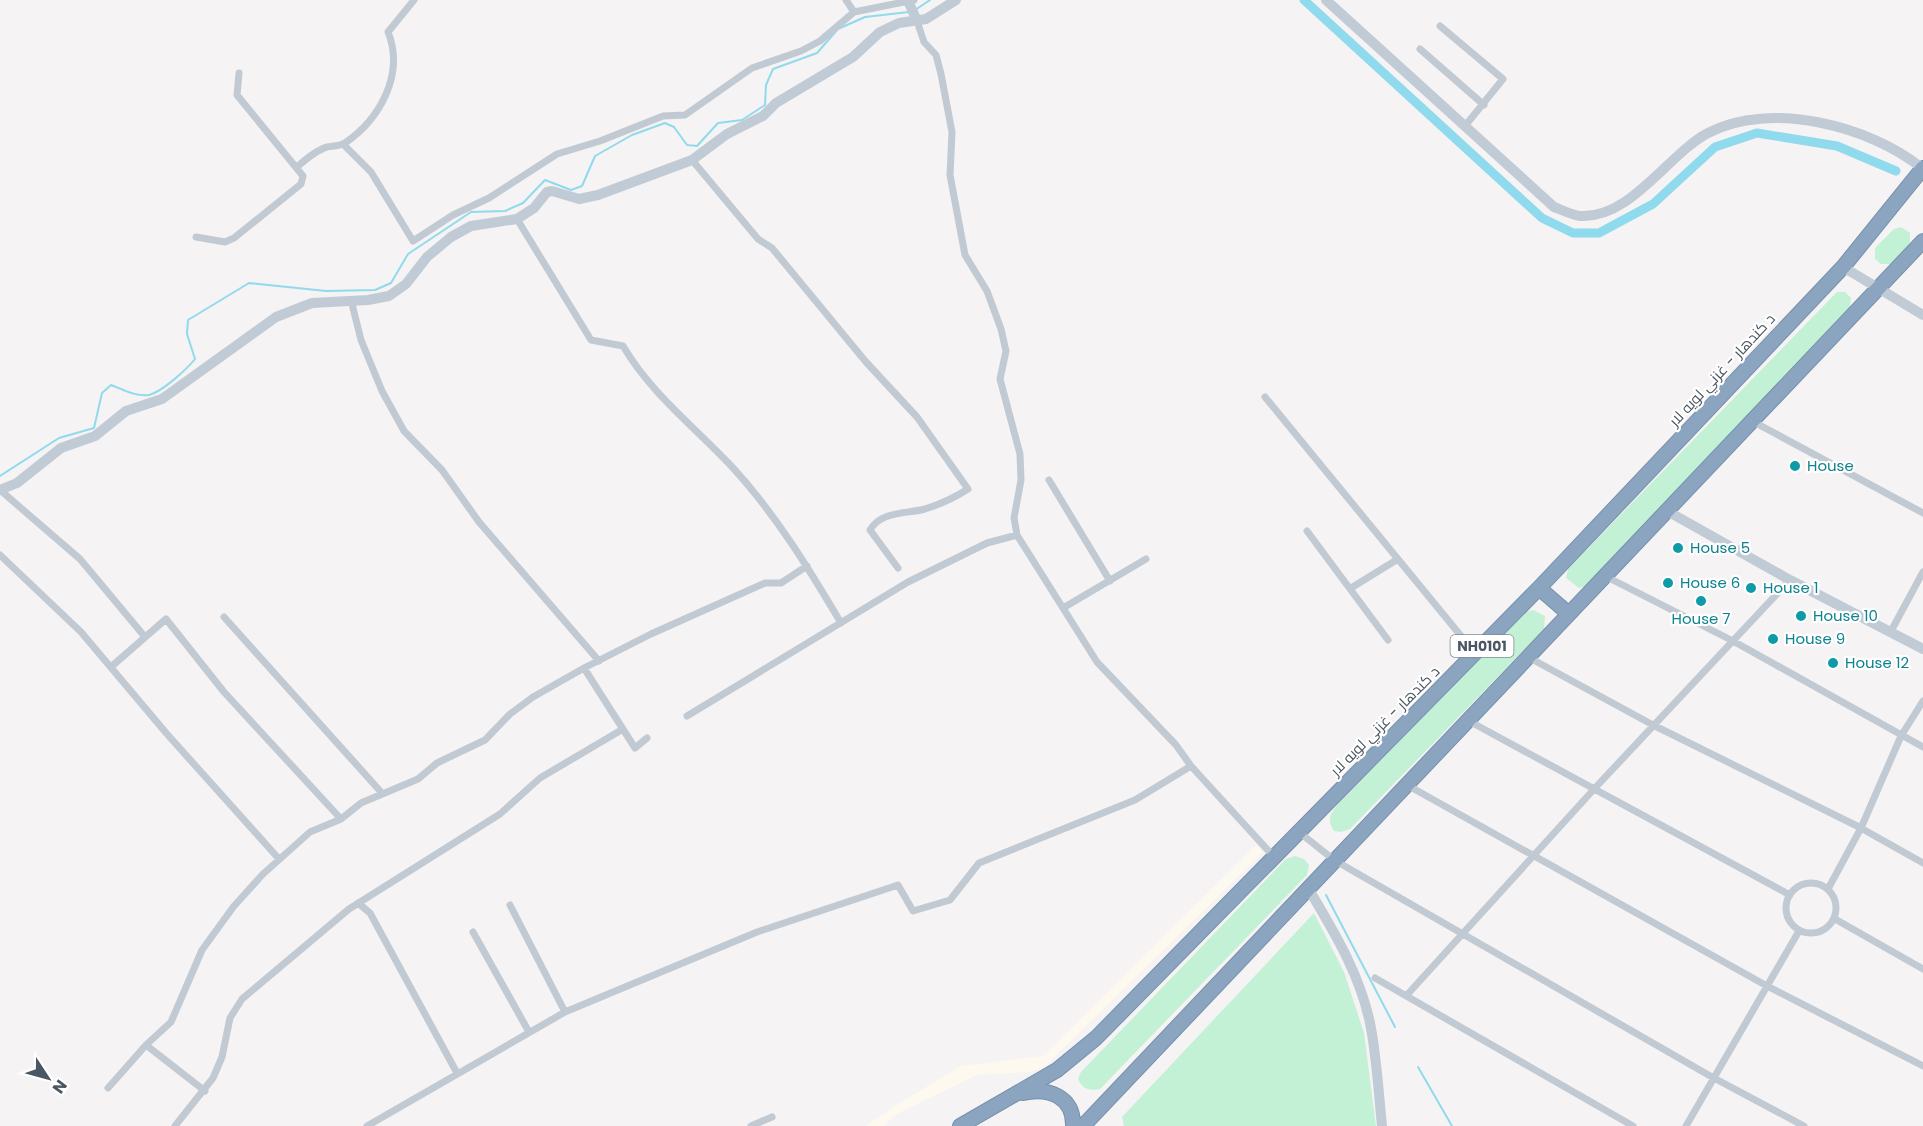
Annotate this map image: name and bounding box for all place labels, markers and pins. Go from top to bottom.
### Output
place label: House [1807,455,1854,476]
marker: House [1788,459,1802,473]
place label: House 5 [1690,537,1750,558]
marker: House 5 [1671,541,1685,555]
place label: House 6 [1680,572,1740,593]
marker: House 6 [1661,576,1675,590]
place label: House 1 [1763,577,1819,598]
marker: House 1 [1744,581,1758,595]
marker: House 7 [1694,594,1708,608]
place label: House 10 [1813,605,1878,626]
place label: House 7 [1672,608,1730,629]
marker: House 10 [1794,609,1808,623]
place label: House 9 [1785,628,1845,649]
marker: House 9 [1766,632,1780,646]
place label: House 12 [1845,652,1909,673]
marker: House 12 [1826,656,1840,670]

